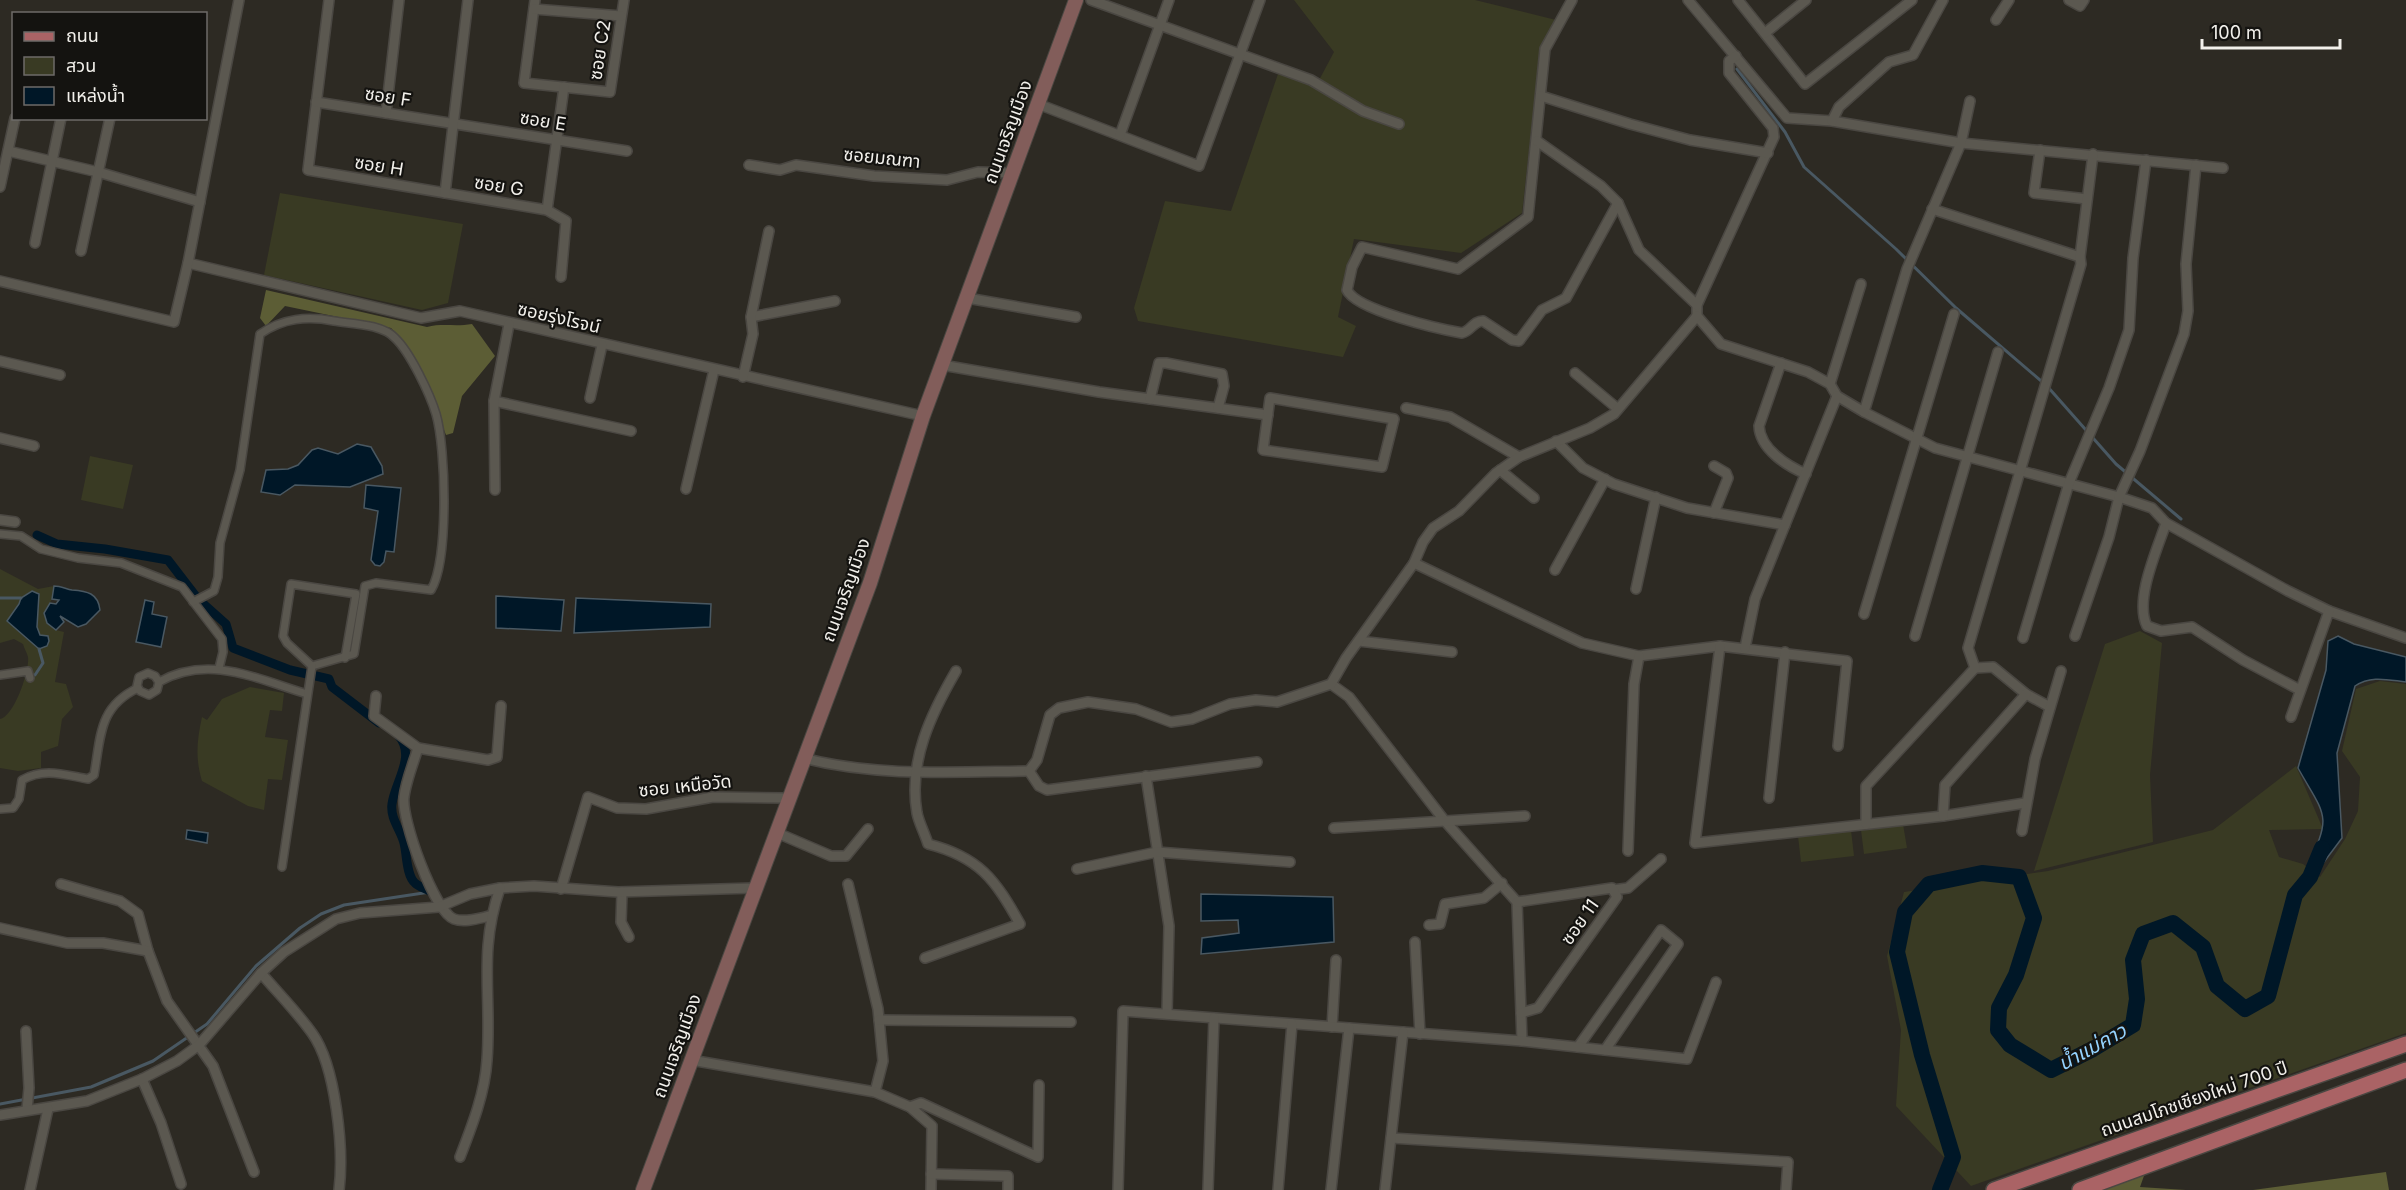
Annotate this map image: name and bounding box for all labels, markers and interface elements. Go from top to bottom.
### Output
legend [12,12,207,120]
scale bar [2202,12,2340,50]
street label: ซอย C2 [584,19,615,81]
text: 100 m [2211,22,2262,43]
text: ถนน [66,25,99,46]
text: สวน [66,55,96,76]
street label: ถนนเจริญเมือง [979,77,1036,187]
street label: ซอย F [363,82,413,111]
text: แหล่งน้ำ [66,83,125,106]
street label: ซอย E [518,106,568,135]
street label: ซอยมณฑา [843,143,921,172]
street label: ซอย H [353,151,405,180]
street label: ซอย G [473,171,525,200]
street label: ซอยรุ่งโรจน์ [515,298,603,338]
street label: ถนนเจริญเมือง [817,535,874,645]
street label: ซอย เหนือวัด [637,770,732,801]
street label: ซอย 11 [1556,895,1603,949]
street label: ถนนเจริญเมือง [648,991,705,1101]
water label: น้ำแม่คาว [2053,1016,2131,1075]
street label: ถนนสมโภชเชียงใหม่ 700 ปี [2098,1057,2290,1140]

